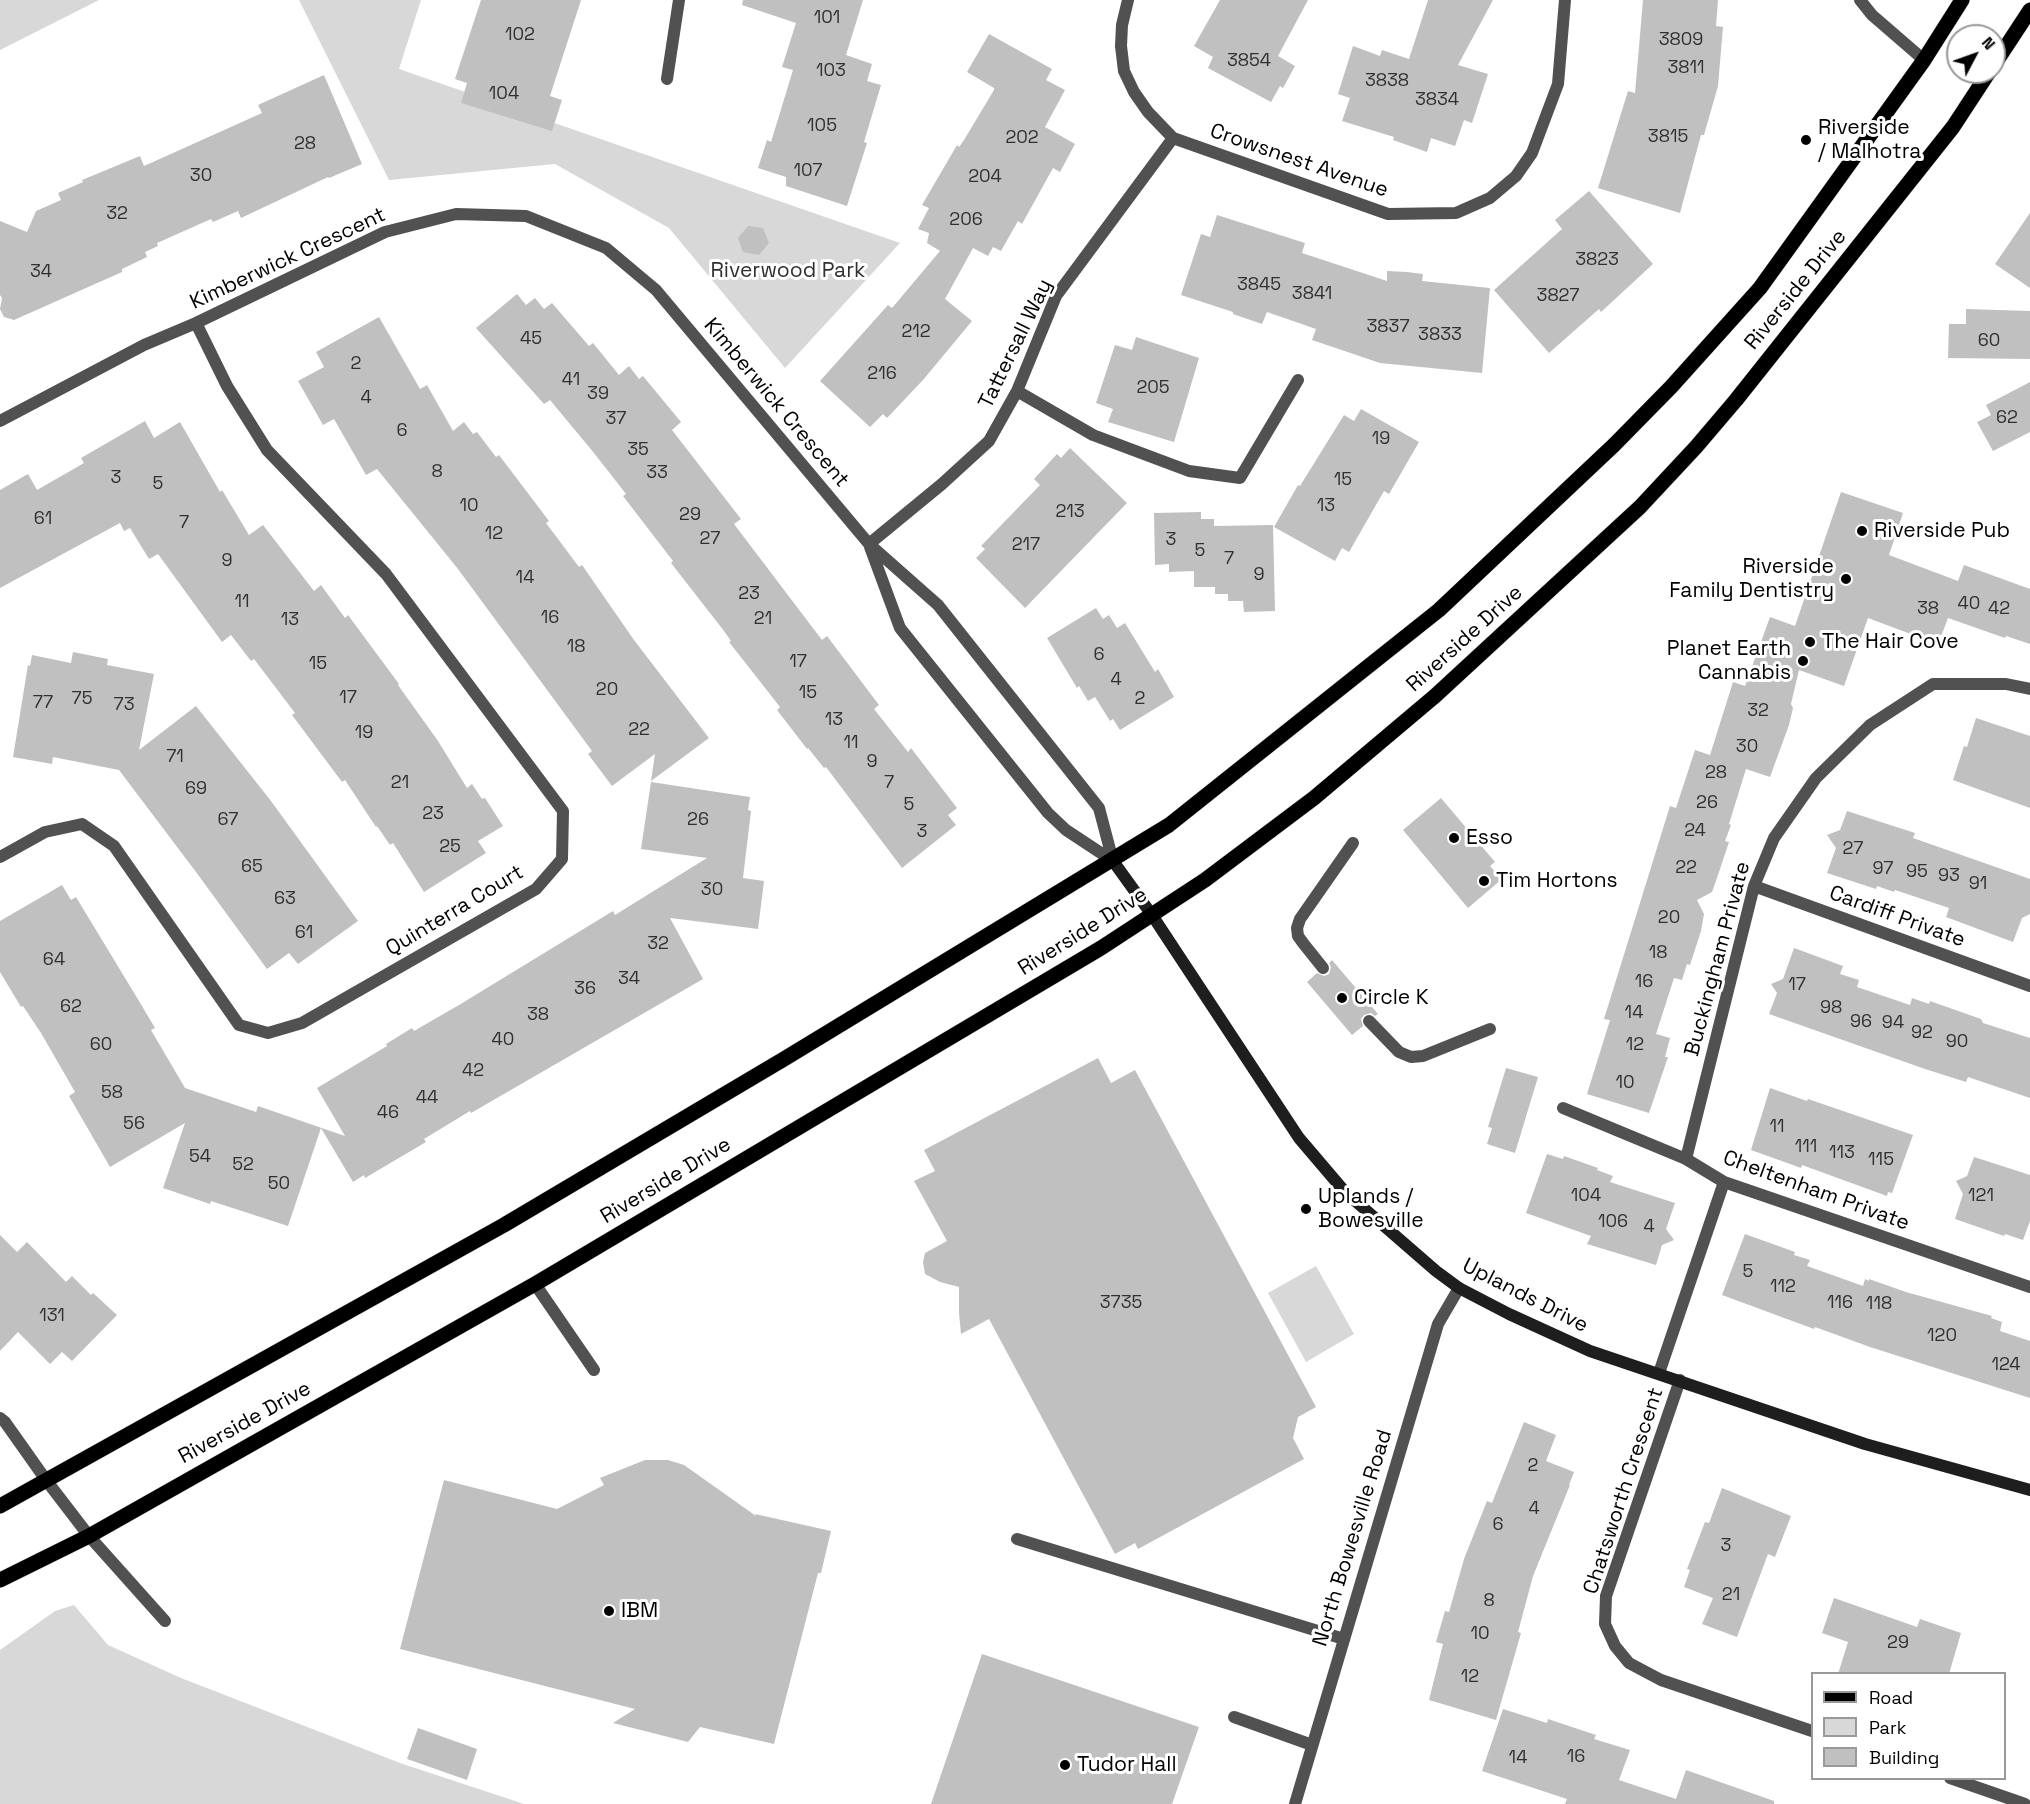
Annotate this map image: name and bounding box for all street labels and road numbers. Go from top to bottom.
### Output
street label: Crowsnest Avenue [1207,119,1391,203]
street label: Kimberwick Crescent [186,203,390,315]
street label: Riverside Drive [1740,225,1852,355]
street label: Tattersall Way [974,275,1058,413]
street label: Kimberwick Crescent [698,313,854,493]
street label: Riverside Drive [1402,580,1528,698]
street label: Buckingham Private [1680,859,1756,1059]
street label: Quinterra Court [382,860,528,962]
street label: Cardiff Private [1826,881,1968,953]
street label: Riverside Drive [1014,882,1152,982]
street label: Riverside Drive [596,1132,736,1230]
street label: Cheltenham Private [1719,1146,1913,1236]
street label: Uplands Drive [1458,1253,1592,1339]
street label: Riverside Drive [174,1376,316,1470]
street label: Chatsworth Crescent [1579,1385,1669,1597]
street label: North Bowesville Road [1308,1427,1398,1649]

